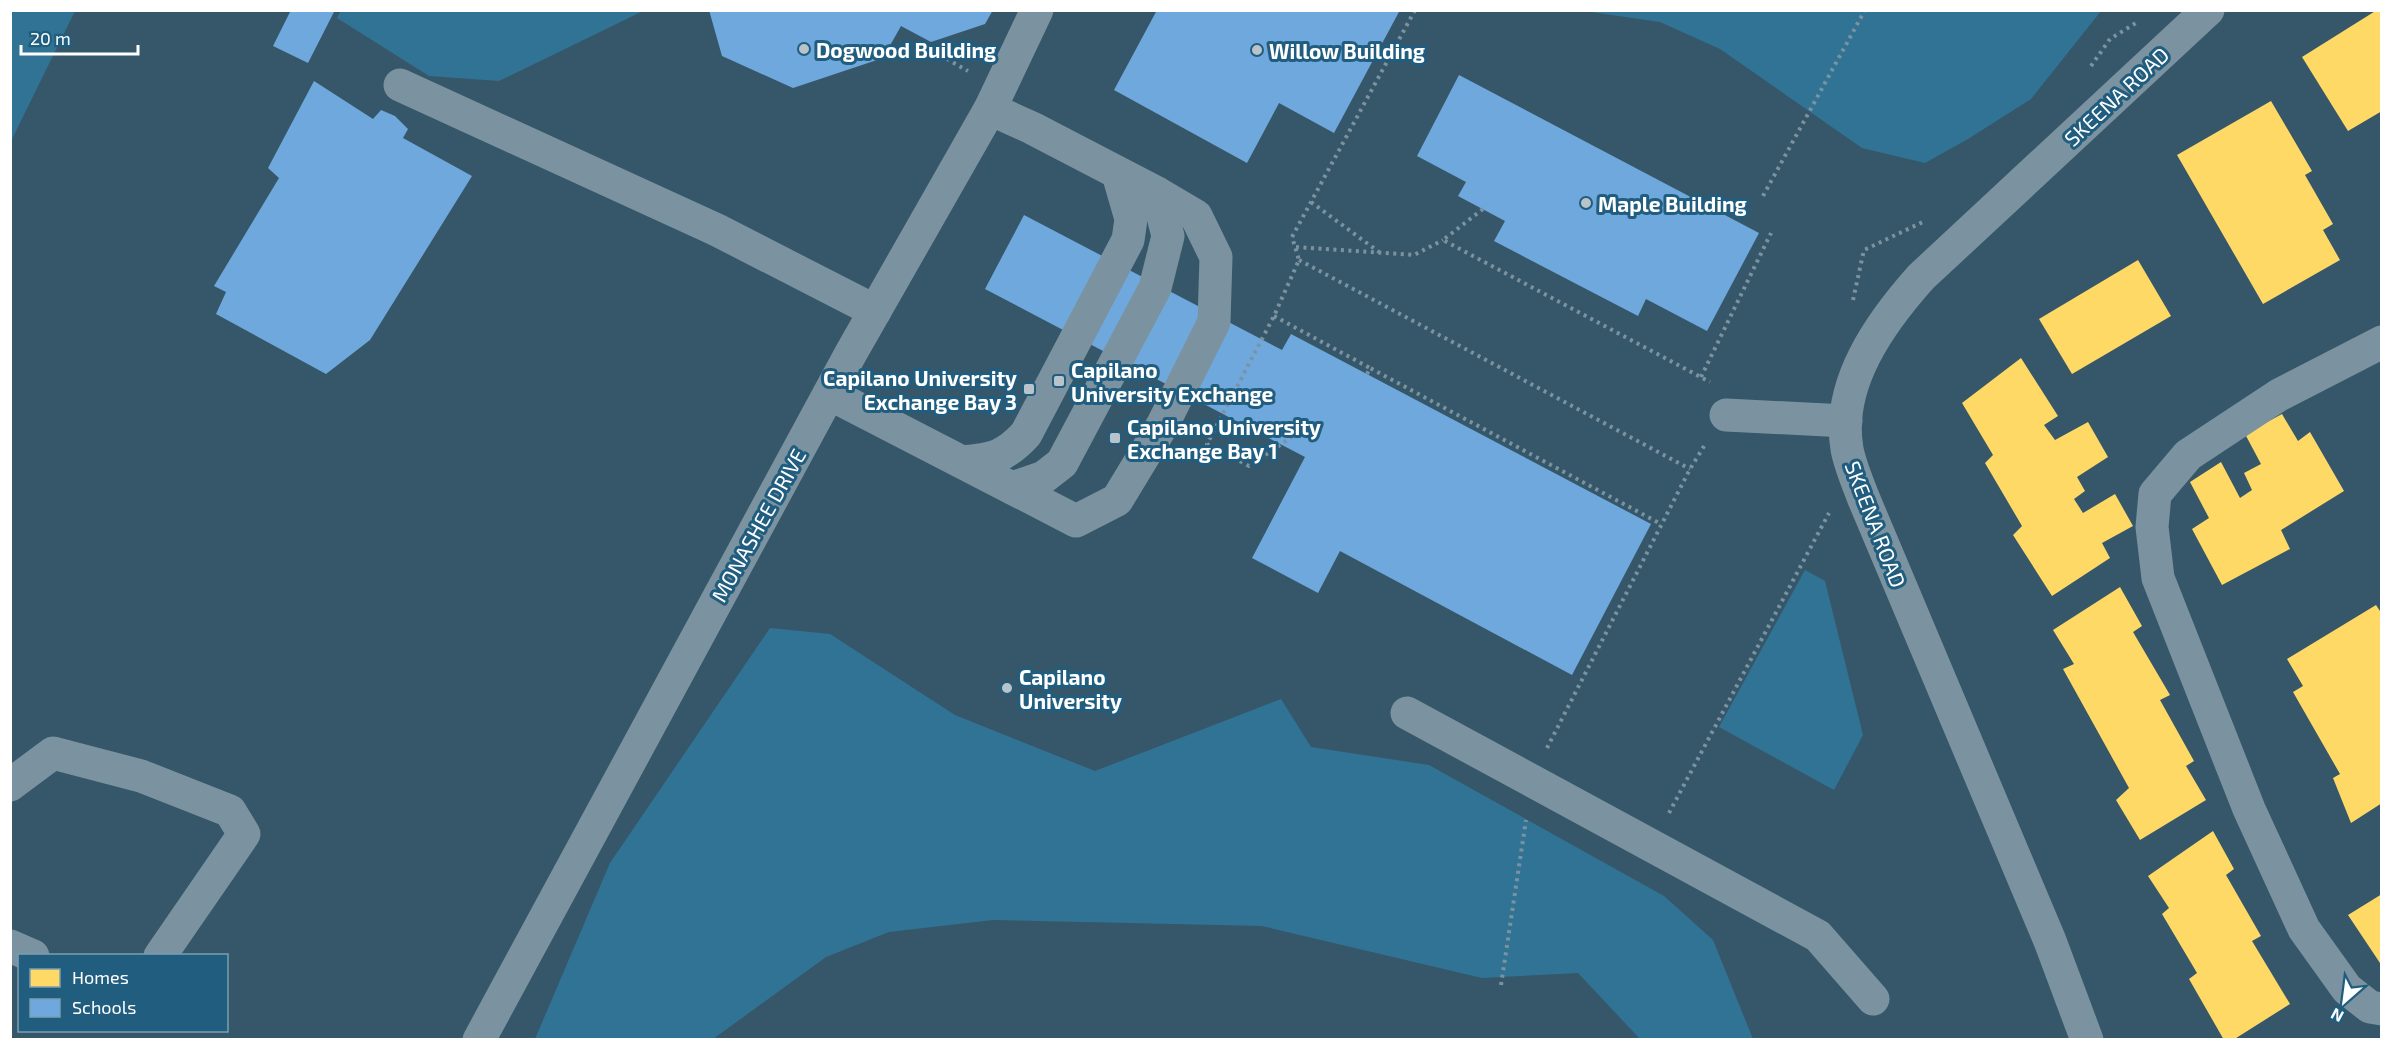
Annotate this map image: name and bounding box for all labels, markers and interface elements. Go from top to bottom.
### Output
scale bar [21,18,138,56]
text: 20 m [30,27,71,49]
place label: Dogwood Building [816,37,996,62]
place label: Willow Building [1269,38,1425,63]
street label: SKEENA ROAD [2059,41,2173,151]
marker: Dogwood Building [797,42,811,56]
marker: Willow Building [1250,43,1264,57]
place label: Maple Building [1598,191,1747,216]
marker: Maple Building [1579,196,1593,210]
place label: Capilano University Exchange [1071,357,1274,407]
place label: Capilano University Exchange Bay 3 [823,365,1017,415]
marker: Capilano University Exchange [1052,374,1066,388]
marker: Capilano University Exchange Bay 3 [1022,382,1036,396]
place label: Capilano University Exchange Bay 1 [1127,414,1321,464]
marker: Capilano University Exchange Bay 1 [1108,431,1122,445]
street label: MONASHEE DRIVE [706,444,810,606]
street label: SKEENA ROAD [1840,457,1912,591]
place label: Capilano University [1019,664,1122,714]
marker: Capilano University [1000,681,1014,695]
legend [18,954,228,1032]
text: Homes [72,966,129,988]
north arrow [2314,972,2374,1032]
text: Schools [72,996,136,1018]
text: N [2327,1005,2346,1027]

